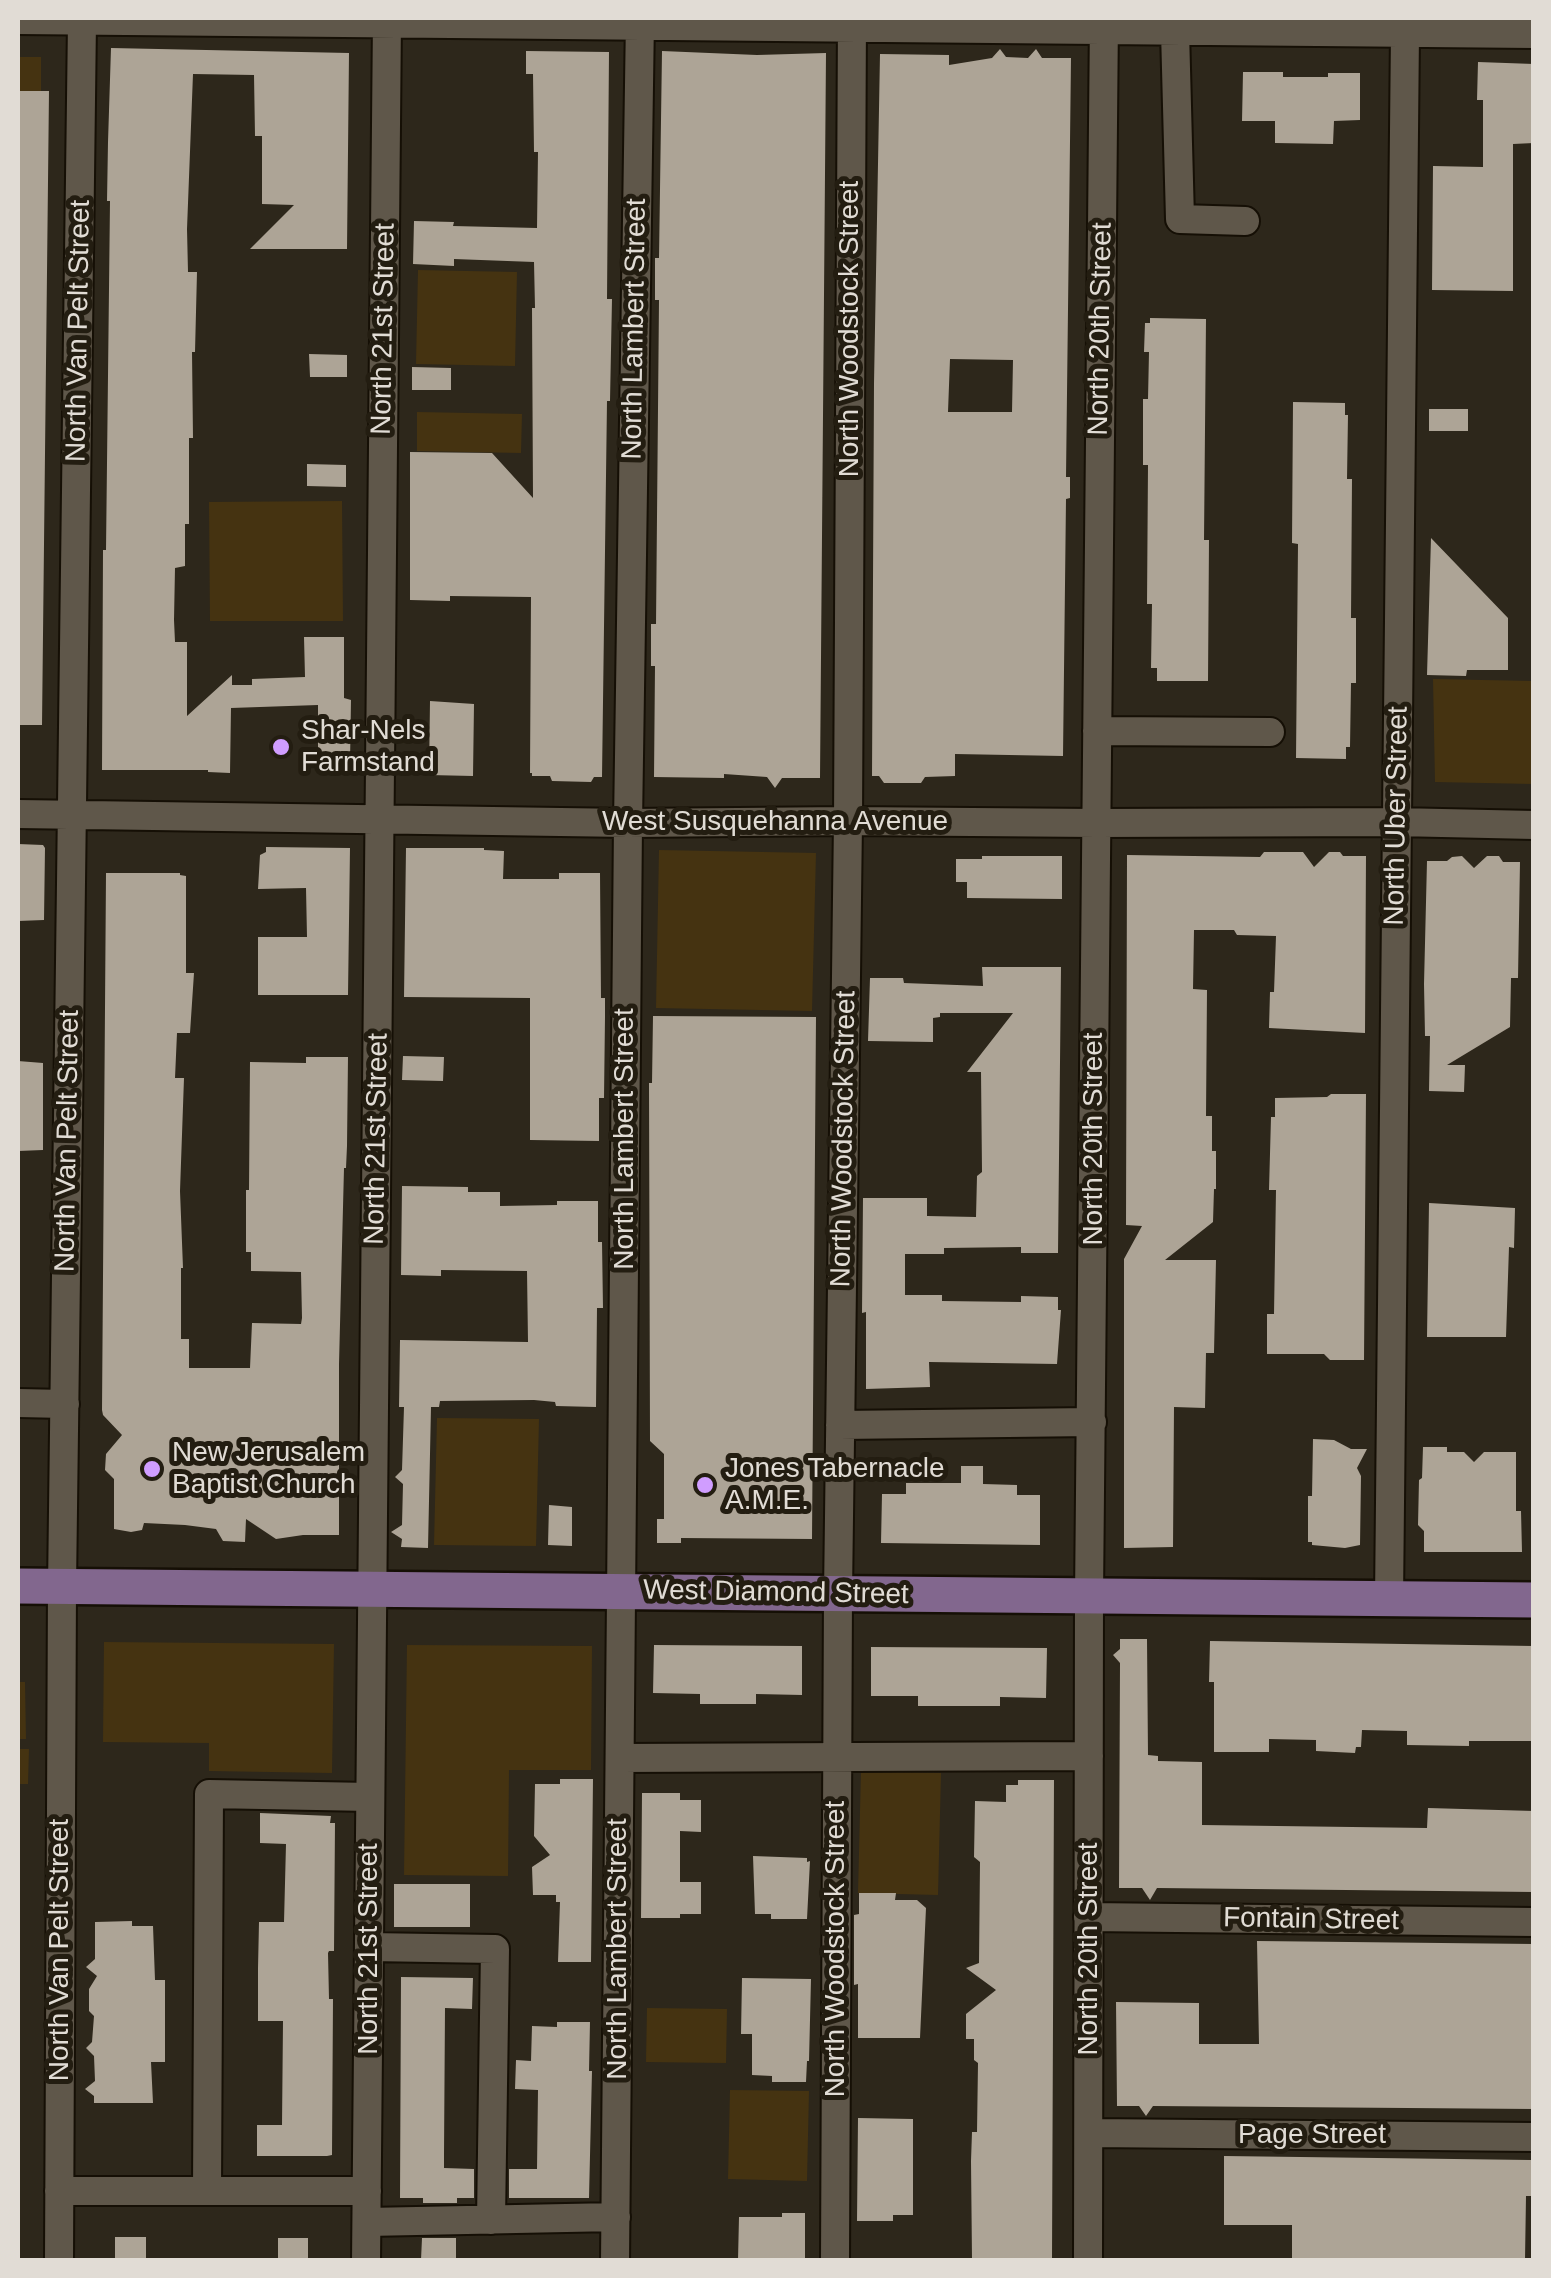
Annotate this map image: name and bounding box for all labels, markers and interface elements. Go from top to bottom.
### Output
street label: North Woodstock Street [833,181,867,477]
street label: North Lambert Street [616,198,654,460]
street label: North Van Pelt Street [60,199,98,463]
street label: North 20th Street [1082,222,1120,436]
street label: North 21st Street [365,223,403,435]
street label: North Uber Street [1378,706,1416,926]
place label: Shar-Nels Farmstand [301,714,435,780]
marker: Shar-Nels Farmstand [270,736,292,758]
street label: West Susquehanna Avenue [602,805,948,839]
street label: North Woodstock Street [825,990,863,1288]
street label: North Lambert Street [608,1008,642,1270]
street label: North Van Pelt Street [49,1009,87,1273]
street label: North 20th Street [1077,1032,1111,1246]
street label: North 21st Street [358,1033,396,1245]
place label: New Jerusalem Baptist Church [172,1436,365,1502]
place label: Jones Tabernacle A.M.E. [725,1452,944,1518]
marker: New Jerusalem Baptist Church [141,1458,163,1480]
marker: Jones Tabernacle A.M.E. [694,1474,716,1496]
street label: West Diamond Street [643,1574,909,1612]
street label: North Woodstock Street [819,1801,853,2097]
street label: North Lambert Street [601,1818,635,2080]
street label: North Van Pelt Street [43,1819,77,2081]
street label: North 20th Street [1072,1842,1106,2056]
street label: North 21st Street [352,1843,386,2055]
street label: Fontain Street [1223,1902,1399,1938]
street label: Page Street [1238,2118,1386,2152]

